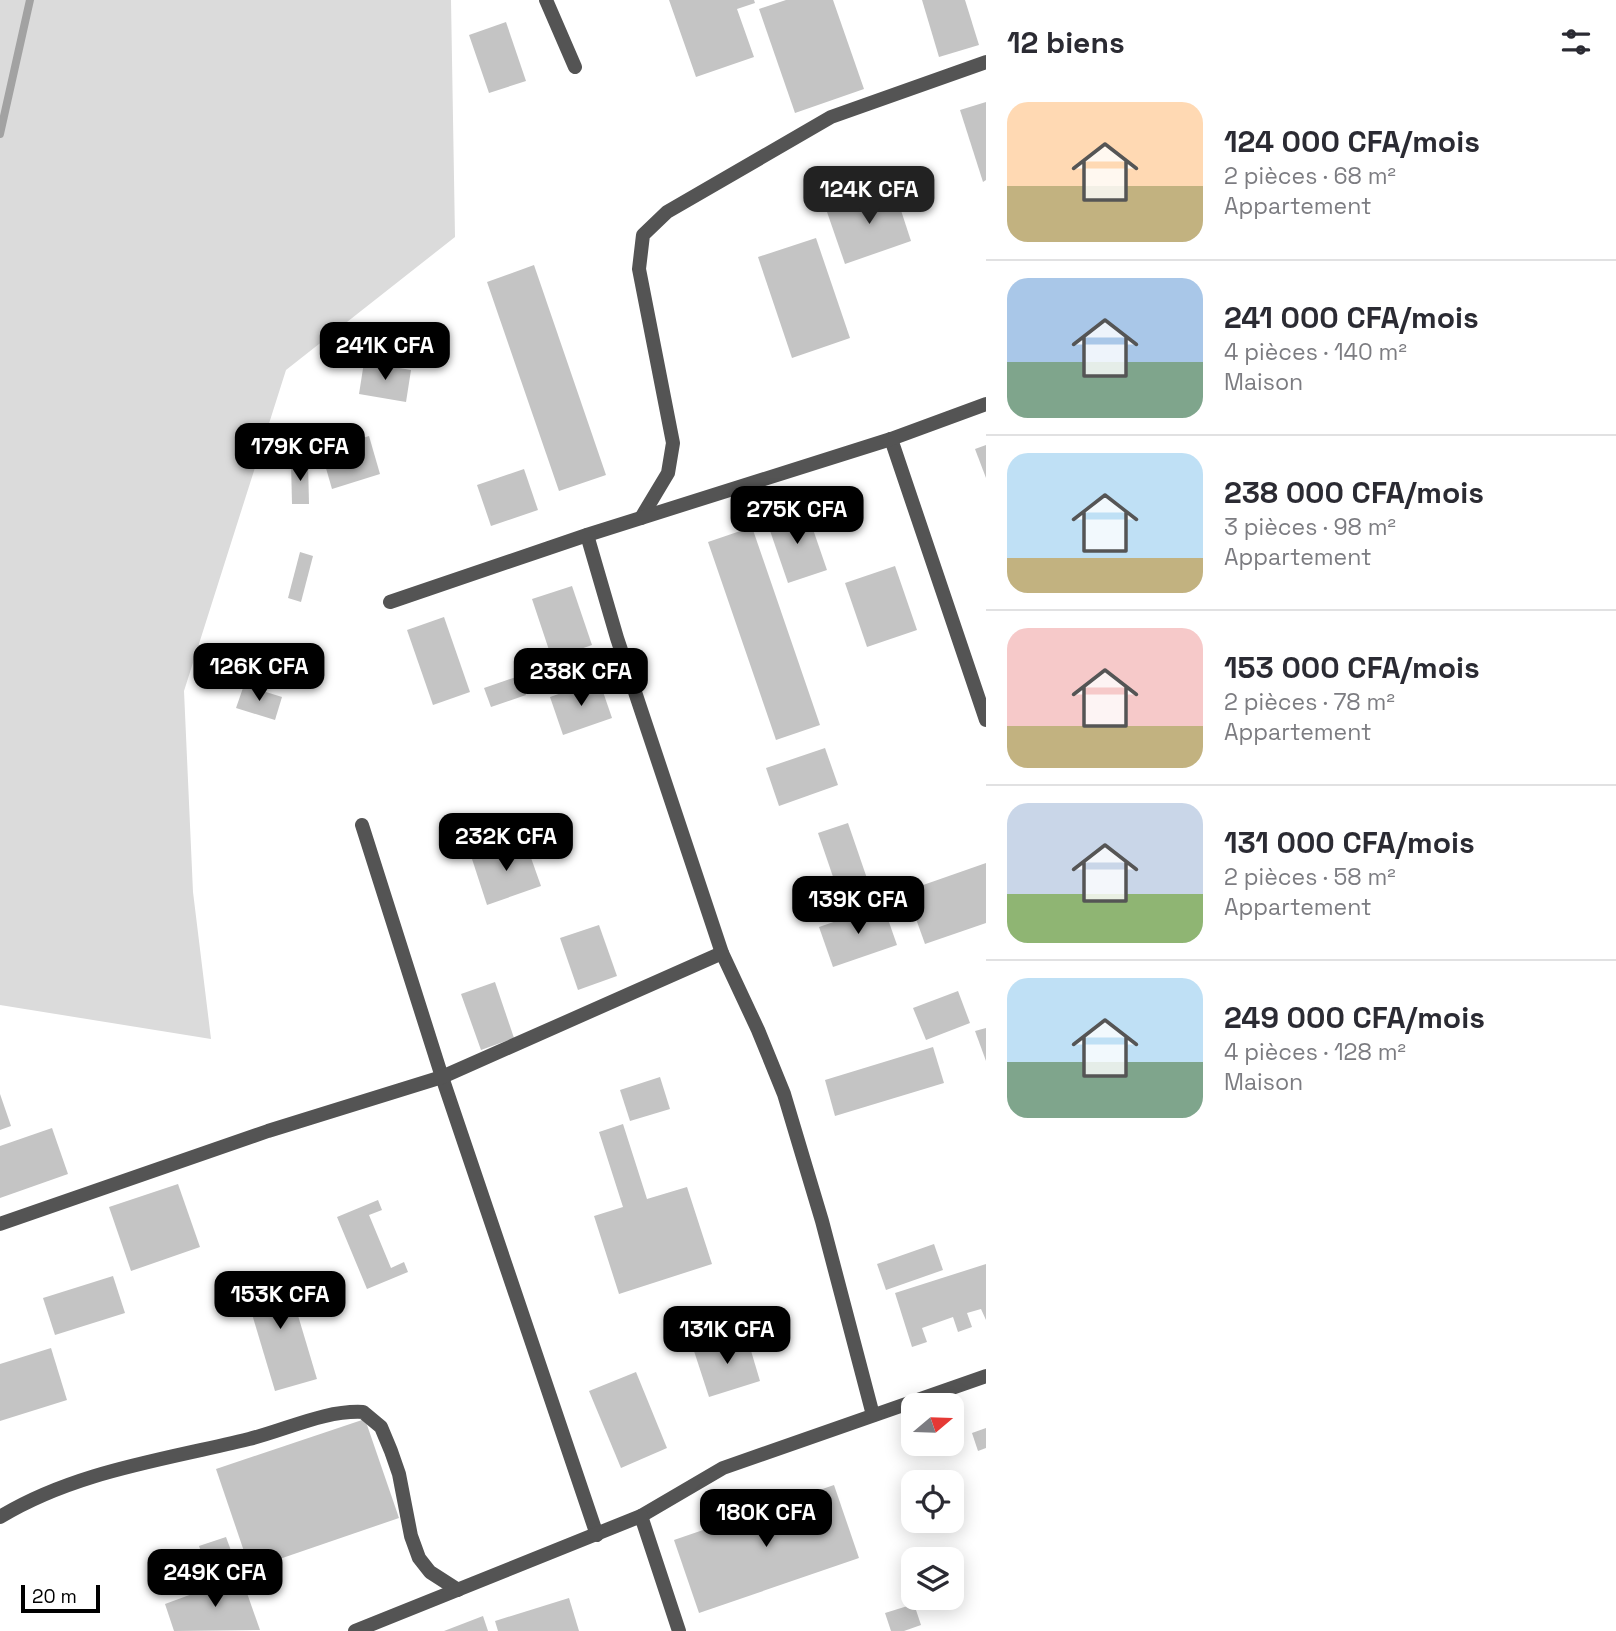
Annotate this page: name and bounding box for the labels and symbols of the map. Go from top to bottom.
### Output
pin: 124K CFA [797,166,941,226]
pin: 241K CFA [313,322,457,382]
pin: 179K CFA [228,424,372,483]
pin: 275K CFA [725,486,869,546]
pin: 126K CFA [187,644,331,703]
pin: 238K CFA [509,648,653,708]
pin: 232K CFA [434,814,578,873]
pin: 139K CFA [786,876,930,936]
pin: 153K CFA [208,1272,352,1331]
pin: 131K CFA [655,1306,799,1366]
north arrow [901,1393,964,1456]
pin: 180K CFA [694,1490,838,1549]
pin: 249K CFA [143,1550,287,1609]
scale bar [21,1582,100,1614]

